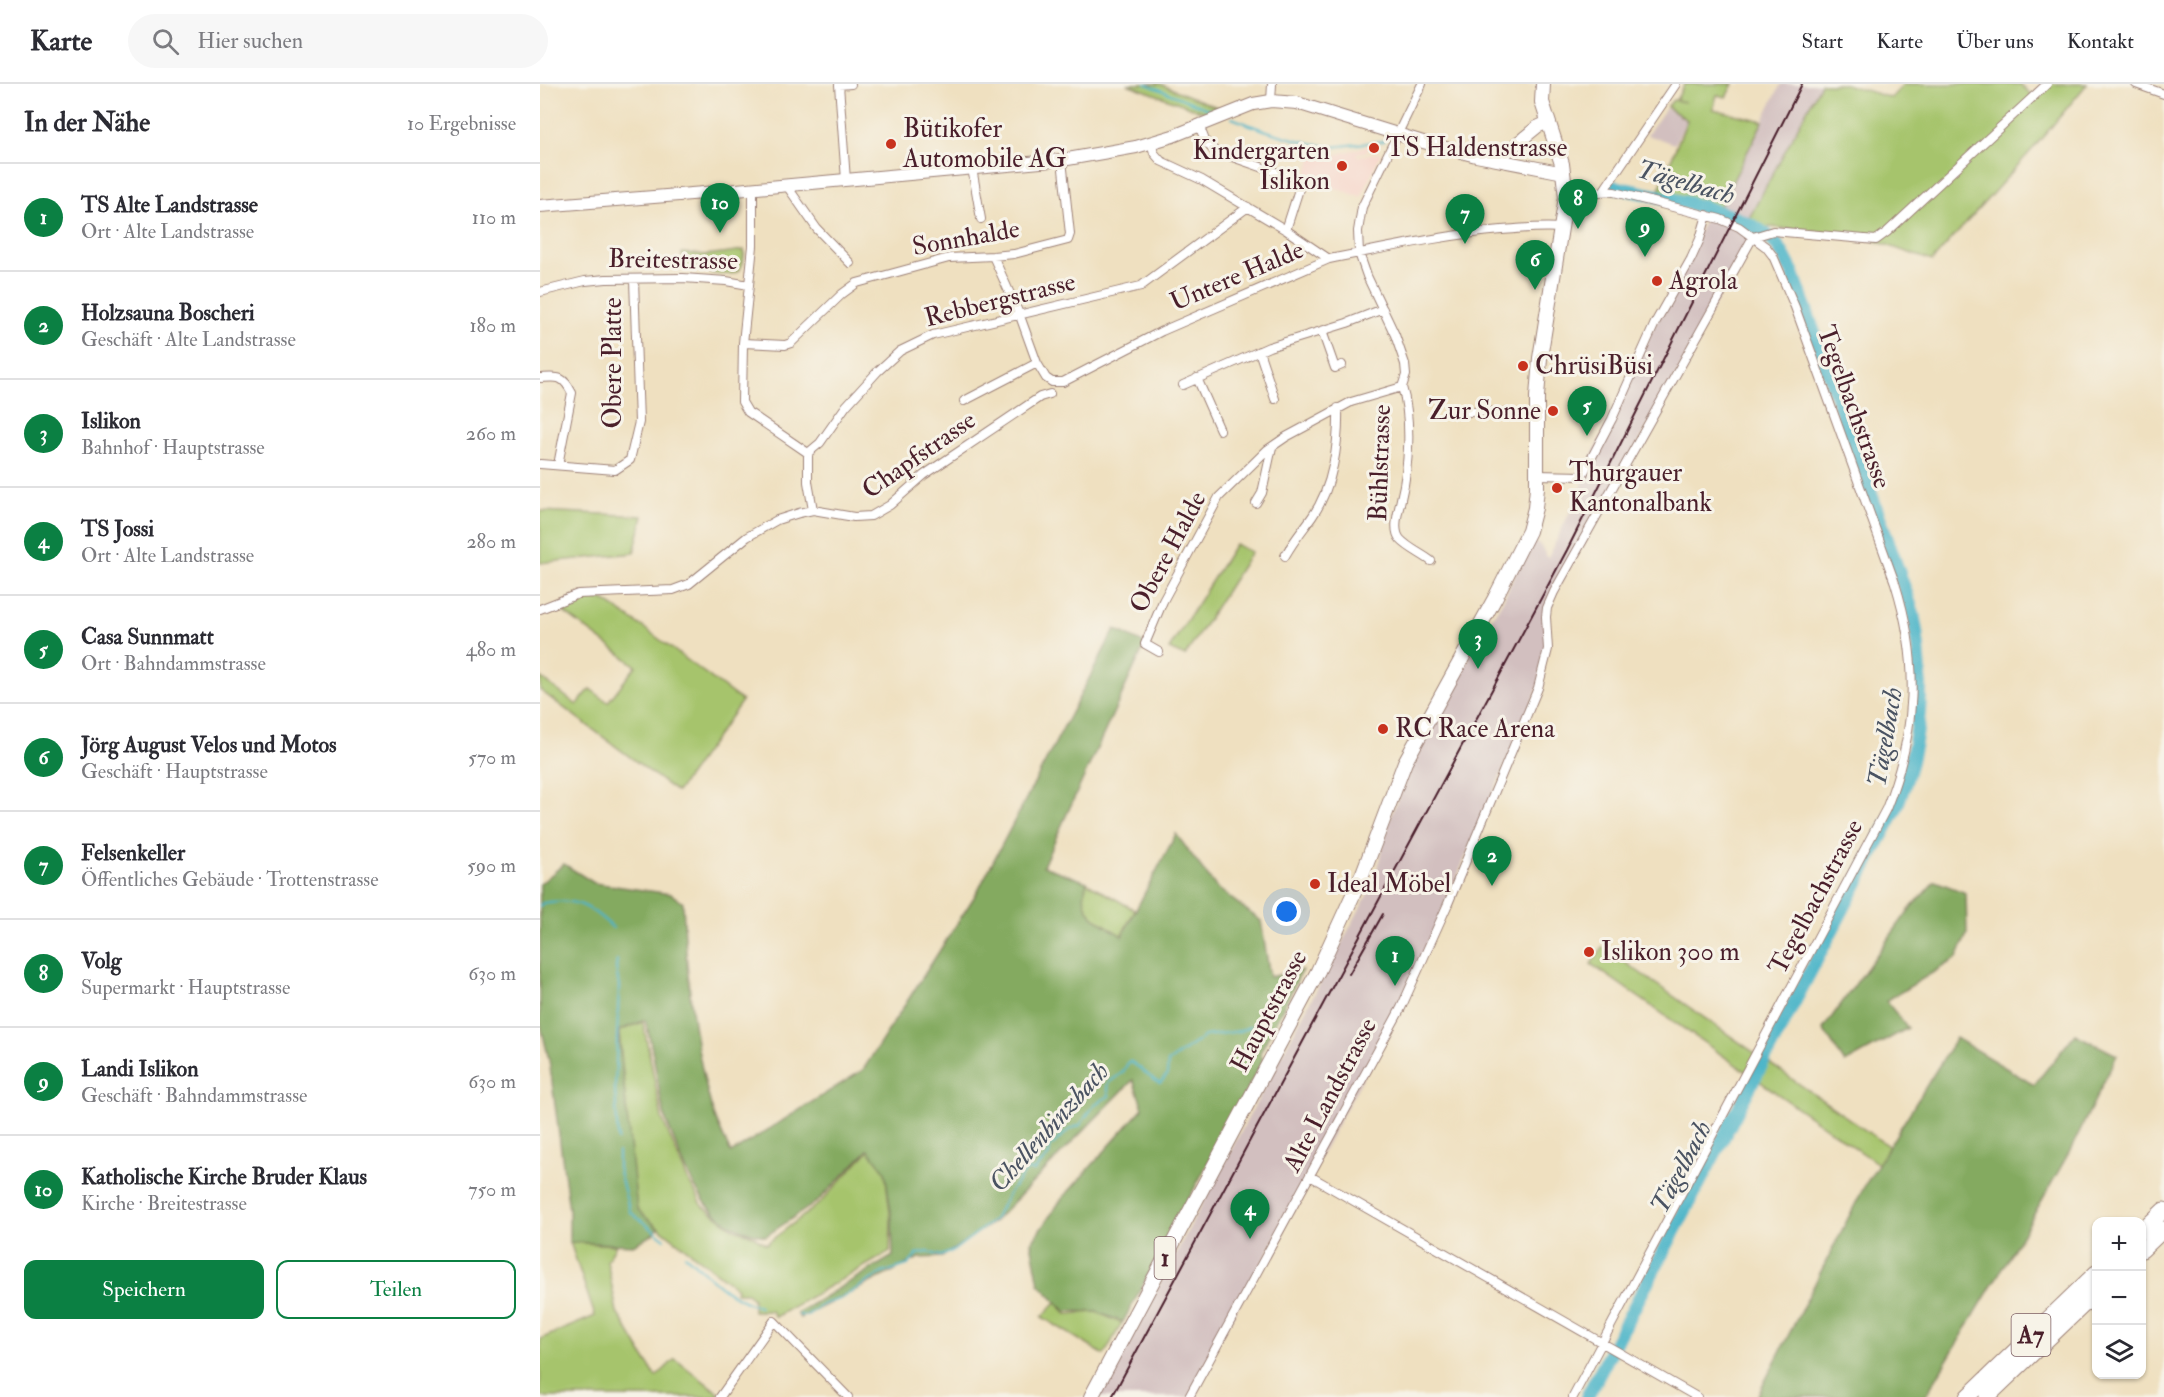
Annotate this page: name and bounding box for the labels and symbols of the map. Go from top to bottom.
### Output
place label: Bütikofer Automobile AG [902,113,1067,175]
place label: TS Haldenstrasse [1386,132,1567,164]
place label: Kindergarten Islikon [1192,135,1330,197]
marker: Bütikofer Automobile AG [884,137,898,151]
marker: TS Haldenstrasse [1367,141,1381,155]
water label: Tägelbach [1633,152,1739,212]
marker: Kindergarten Islikon [1335,159,1349,173]
pin: 8 [1558,180,1598,229]
pin: 10 [700,184,740,233]
pin: 7 [1446,194,1484,244]
pin: 9 [1626,208,1664,257]
street label: Sonnhalde [910,213,1022,263]
street label: Untere Halde [1165,234,1309,318]
pin: 6 [1516,240,1554,290]
street label: Breitestrasse [608,243,738,277]
place label: Agrola [1668,265,1738,297]
street label: Rebbergstrasse [921,266,1079,334]
marker: Agrola [1650,274,1664,288]
street label: Obere Platte [597,297,629,429]
street label: Tegelbachstrasse [1810,321,1898,493]
place label: ChrüsiBüsi [1535,350,1653,382]
marker: ChrüsiBüsi [1516,359,1530,373]
pin: 5 [1568,386,1606,436]
place label: Zur Sonne [1428,395,1541,427]
street label: Chapfstrasse [856,404,983,507]
street label: Bühlstrasse [1362,404,1398,522]
marker: Zur Sonne [1546,404,1560,418]
place label: Thurgauer Kantonalbank [1569,457,1712,519]
marker: Thurgauer Kantonalbank [1550,481,1564,495]
street label: Obere Halde [1123,486,1213,618]
pin: 3 [1458,620,1498,669]
water label: Tägelbach [1860,685,1910,789]
place label: RC Race Arena [1395,713,1555,745]
marker: RC Race Arena [1376,722,1390,736]
street label: Tegelbachstrasse [1762,814,1870,980]
pin: 2 [1472,836,1512,886]
place label: Ideal Möbel [1327,868,1452,900]
marker: Ideal Möbel [1308,877,1322,891]
your location [1272,897,1301,926]
pin: 1 [1376,936,1414,986]
place label: Islikon 300 m [1601,936,1740,968]
street label: Hauptstrasse [1224,944,1315,1078]
marker: Islikon 300 m [1582,945,1596,959]
street label: Alte Landstrasse [1276,1012,1384,1178]
water label: Chellenbinzbach [982,1055,1116,1199]
water label: Tägelbach [1643,1115,1719,1219]
pin: 4 [1230,1190,1270,1239]
road number: 1 [1154,1237,1176,1279]
road number: A7 [2012,1314,2050,1356]

